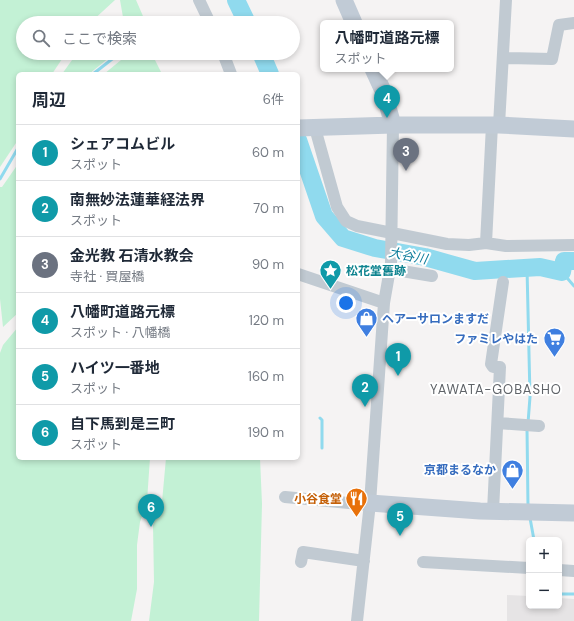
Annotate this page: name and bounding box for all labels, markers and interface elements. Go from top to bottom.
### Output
search box [16,16,300,60]
popup [320,20,454,72]
icon: search [30,27,52,49]
text: 八幡町道路元標 [334,28,440,48]
text: ここで検索 [62,29,137,49]
text: スポット [334,50,387,67]
pin: 4 [374,85,400,118]
text: 周辺 [32,89,66,111]
text: 6件 [263,91,284,108]
text: シェアコムビル [70,134,175,154]
pin: 3 [393,138,419,171]
text: 1 [43,144,47,161]
text: 60 m [252,144,284,161]
text: スポット [70,156,122,173]
text: 南無妙法蓮華経法界 [70,190,205,210]
text: 2 [41,200,49,217]
text: 70 m [253,200,284,217]
text: スポット [70,212,122,229]
water label: 大谷川 [387,243,431,268]
text: 金光教 石清水教会 [70,246,194,266]
text: 3 [41,256,49,273]
text: 90 m [252,256,284,273]
place icon: 松花堂舊跡 [318,258,344,291]
place label: 松花堂舊跡 [346,263,406,279]
text: 寺社 · 買屋橋 [70,268,145,285]
your location [336,293,356,313]
text: 八幡町道路元標 [70,302,175,322]
shop icon: ヘアーサロンますだ [353,306,379,339]
place label: ヘアーサロンますだ [382,311,489,327]
text: 4 [41,312,49,329]
text: 120 m [249,312,284,329]
text: スポット · 八幡橋 [70,324,171,341]
supermarket icon: ファミレやはた [541,326,567,359]
place label: ファミレやはた [454,331,538,347]
pin: 1 [385,343,411,376]
text: ハイツ一番地 [70,358,160,378]
text: 5 [41,368,49,385]
text: 160 m [248,368,284,385]
pin: 2 [352,374,378,407]
text: スポット [70,380,122,397]
district label: YAWATA-GOBASHO [430,381,562,398]
text: 自下馬到是三町 [70,414,175,434]
text: 6 [41,424,49,441]
text: 190 m [248,424,284,441]
text: スポット [70,436,122,453]
shop icon: 京都まるなか [499,457,525,490]
place label: 京都まるなか [424,462,496,478]
restaurant icon: 小谷食堂 [344,486,370,519]
place label: 小谷食堂 [294,491,342,507]
pin: 6 [138,494,164,527]
pin: 5 [387,503,413,536]
map controls [526,537,562,609]
button: + [526,537,562,573]
button: − [526,573,562,609]

